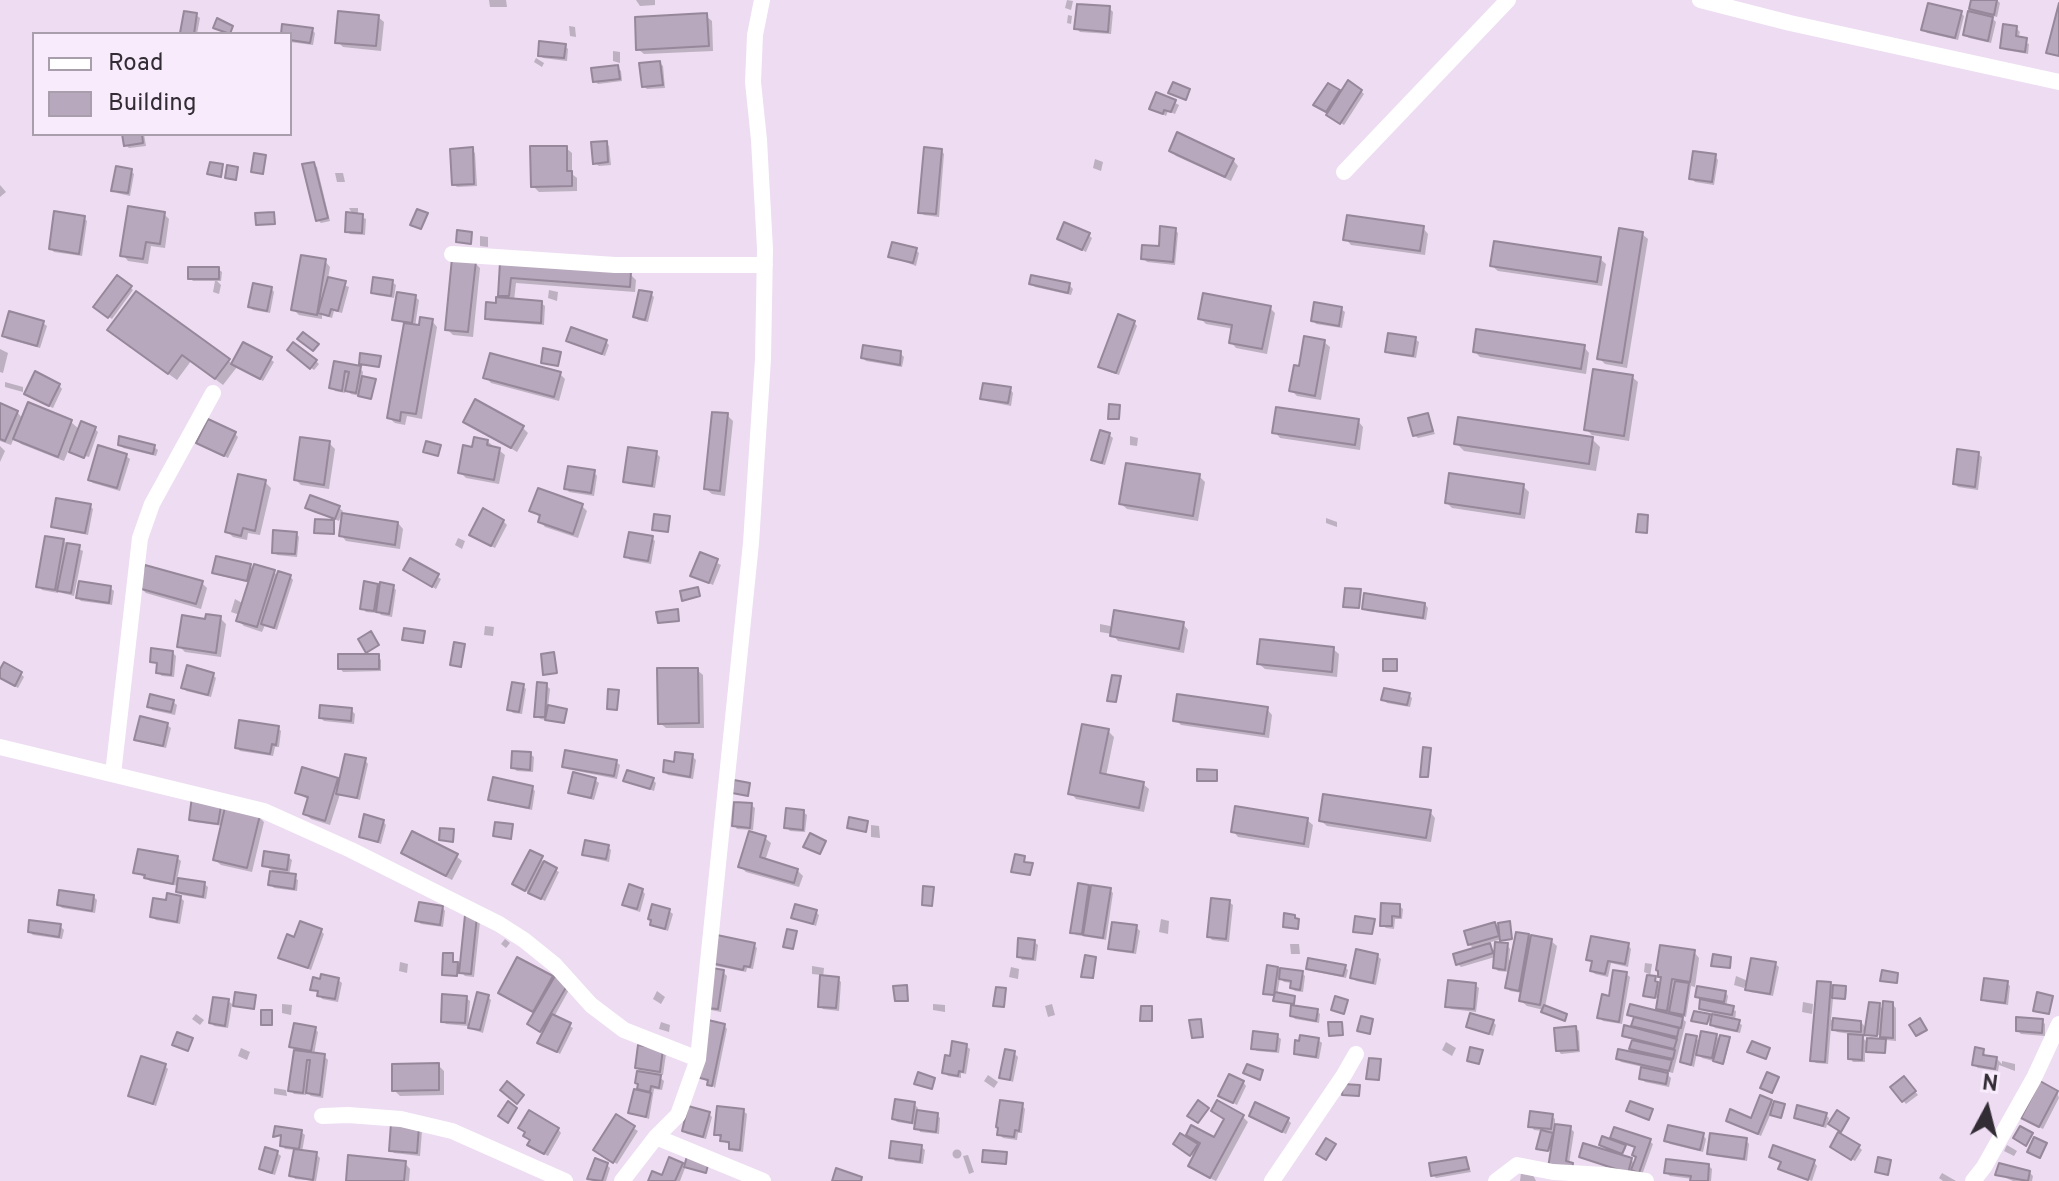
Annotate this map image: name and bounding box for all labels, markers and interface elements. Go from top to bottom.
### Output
legend [32,32,292,136]
text: Road [108,49,164,79]
text: Building [108,89,197,119]
north arrow [1947,1069,2027,1149]
text: N [1980,1070,1999,1099]

